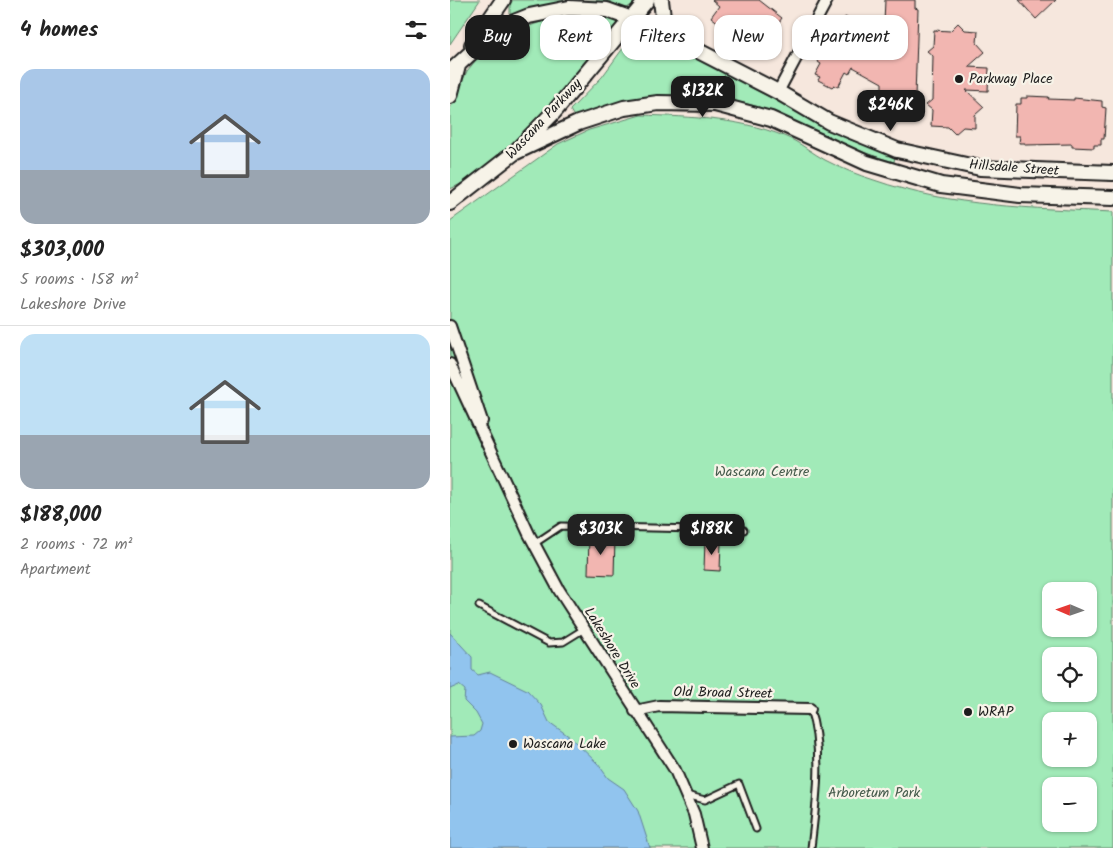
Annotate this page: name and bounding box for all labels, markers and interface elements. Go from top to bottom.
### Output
text: 4 homes [20,14,98,47]
chip: Buy [465,15,530,60]
chip: Rent [540,15,611,60]
chip: Filters [621,15,704,60]
chip: New [714,15,782,60]
chip: Apartment [792,15,908,60]
icon: filters [402,16,430,44]
place label: Parkway Place [969,68,1053,90]
street label: Wascana Parkway [501,73,588,164]
marker: Parkway Place [953,73,965,85]
pin: $132K [668,76,738,118]
text: $132K [682,79,724,104]
pin: $246K [856,90,926,132]
text: $246K [868,93,914,118]
icon: home [180,101,270,191]
street label: Hillsdale Street [968,154,1060,182]
text: $303,000 [20,234,104,267]
text: 5 rooms · 158 m² [20,267,138,292]
text: Lakeshore Drive [20,292,126,317]
icon: home [180,367,270,457]
park label: Wascana Centre [715,461,810,483]
text: $188,000 [20,499,101,532]
pin: $303K [566,514,636,556]
pin: $188K [677,514,747,556]
text: $303K [579,517,623,542]
text: $188K [691,517,733,542]
text: 2 rooms · 72 m² [20,532,132,557]
text: Apartment [20,557,91,582]
north arrow [1042,582,1098,638]
map controls [1042,582,1097,832]
street label: Lakeshore Drive [578,603,646,694]
button: locate [1042,647,1097,702]
street label: Old Broad Street [673,681,773,705]
place label: WRAP [978,701,1014,723]
marker: WRAP [962,706,974,718]
button: + [1042,712,1097,767]
place label: Wascana Lake [523,733,607,755]
marker: Wascana Lake [507,738,519,750]
button: − [1042,777,1097,832]
park label: Arboretum Park [828,782,920,804]

